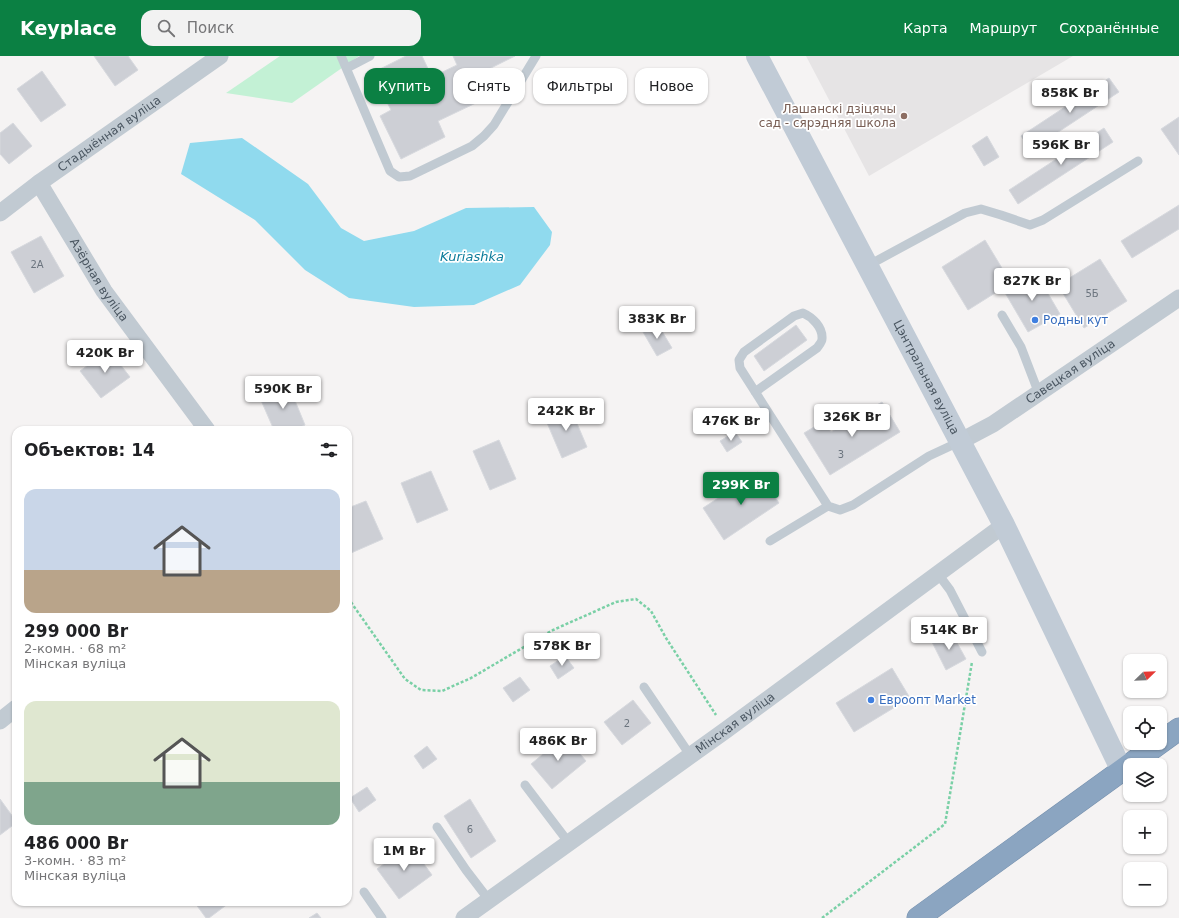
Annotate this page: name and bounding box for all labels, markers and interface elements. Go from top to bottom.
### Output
search box [141,10,421,46]
text: Keyplace [20,17,117,39]
icon: search [155,17,177,39]
text: Поиск [187,19,234,37]
text: Карта [903,20,947,36]
text: Маршрут [969,20,1037,36]
text: Сохранённые [1059,20,1159,36]
chip: Купить [364,68,445,104]
chip: Снять [453,68,525,104]
chip: Фильтры [533,68,627,104]
chip: Новое [635,68,708,104]
pin: 858K Br [1033,80,1107,114]
text: 858K Br [1041,85,1099,100]
street label: Стадыённая вуліца [55,93,164,175]
place label: Лашанскі дзіцячы сад - сярэдняя школа [759,102,896,130]
marker: Лашанскі дзіцячы сад - сярэдняя школа [899,111,909,121]
pin: 596K Br [1024,132,1098,166]
text: 596K Br [1032,137,1090,152]
street label: Азёрная вуліца [67,236,131,324]
water label: Kuriashka [440,249,504,264]
house number: 2А [30,259,44,270]
pin: 827K Br [995,268,1069,302]
text: 827K Br [1003,273,1061,288]
house number: 5Б [1085,288,1099,299]
pin: 383K Br [620,306,694,340]
text: 383K Br [628,311,686,326]
place label: Родны кут [1043,313,1108,327]
marker: Родны кут [1030,315,1040,325]
street label: Цэнтральная вуліца [890,318,962,437]
street label: Савецкая вуліца [1023,336,1118,407]
pin: 420K Br [68,340,142,374]
text: 420K Br [76,345,134,360]
pin: 590K Br [246,376,320,410]
text: 590K Br [254,381,312,396]
pin: 242K Br [529,398,603,432]
text: 242K Br [537,403,595,418]
pin: 326K Br [815,404,889,438]
pin: 476K Br [694,408,768,442]
text: 326K Br [823,409,881,424]
text: 476K Br [702,413,760,428]
icon: filters [318,439,340,461]
text: Объектов: 14 [24,440,155,460]
house number: 3 [838,449,844,460]
pin: 299K Br [704,472,778,506]
text: 299K Br [712,477,770,492]
icon: home [146,515,218,587]
pin: 514K Br [912,617,986,651]
text: 299 000 Br [24,621,128,641]
text: 514K Br [920,622,978,637]
pin: 578K Br [525,633,599,667]
text: 578K Br [533,638,591,653]
text: 2-комн. · 68 m² [24,641,126,656]
north arrow [1123,654,1167,698]
map controls [1123,654,1167,906]
text: Мінская вуліца [24,656,126,671]
street label: Мінская вуліца [693,689,777,757]
place label: Евроопт Market [879,693,976,707]
marker: Евроопт Market [866,695,876,705]
button: locate [1123,706,1167,750]
house number: 2 [624,718,630,729]
icon: home [146,727,218,799]
pin: 486K Br [521,728,595,762]
text: 486K Br [529,733,587,748]
button: layers [1123,758,1167,802]
button: + [1123,810,1167,854]
house number: 6 [467,824,473,835]
text: 486 000 Br [24,833,128,853]
pin: 1M Br [376,838,432,872]
text: 1M Br [383,843,425,858]
text: 3-комн. · 83 m² [24,853,126,868]
button: − [1123,862,1167,906]
text: Мінская вуліца [24,868,126,883]

